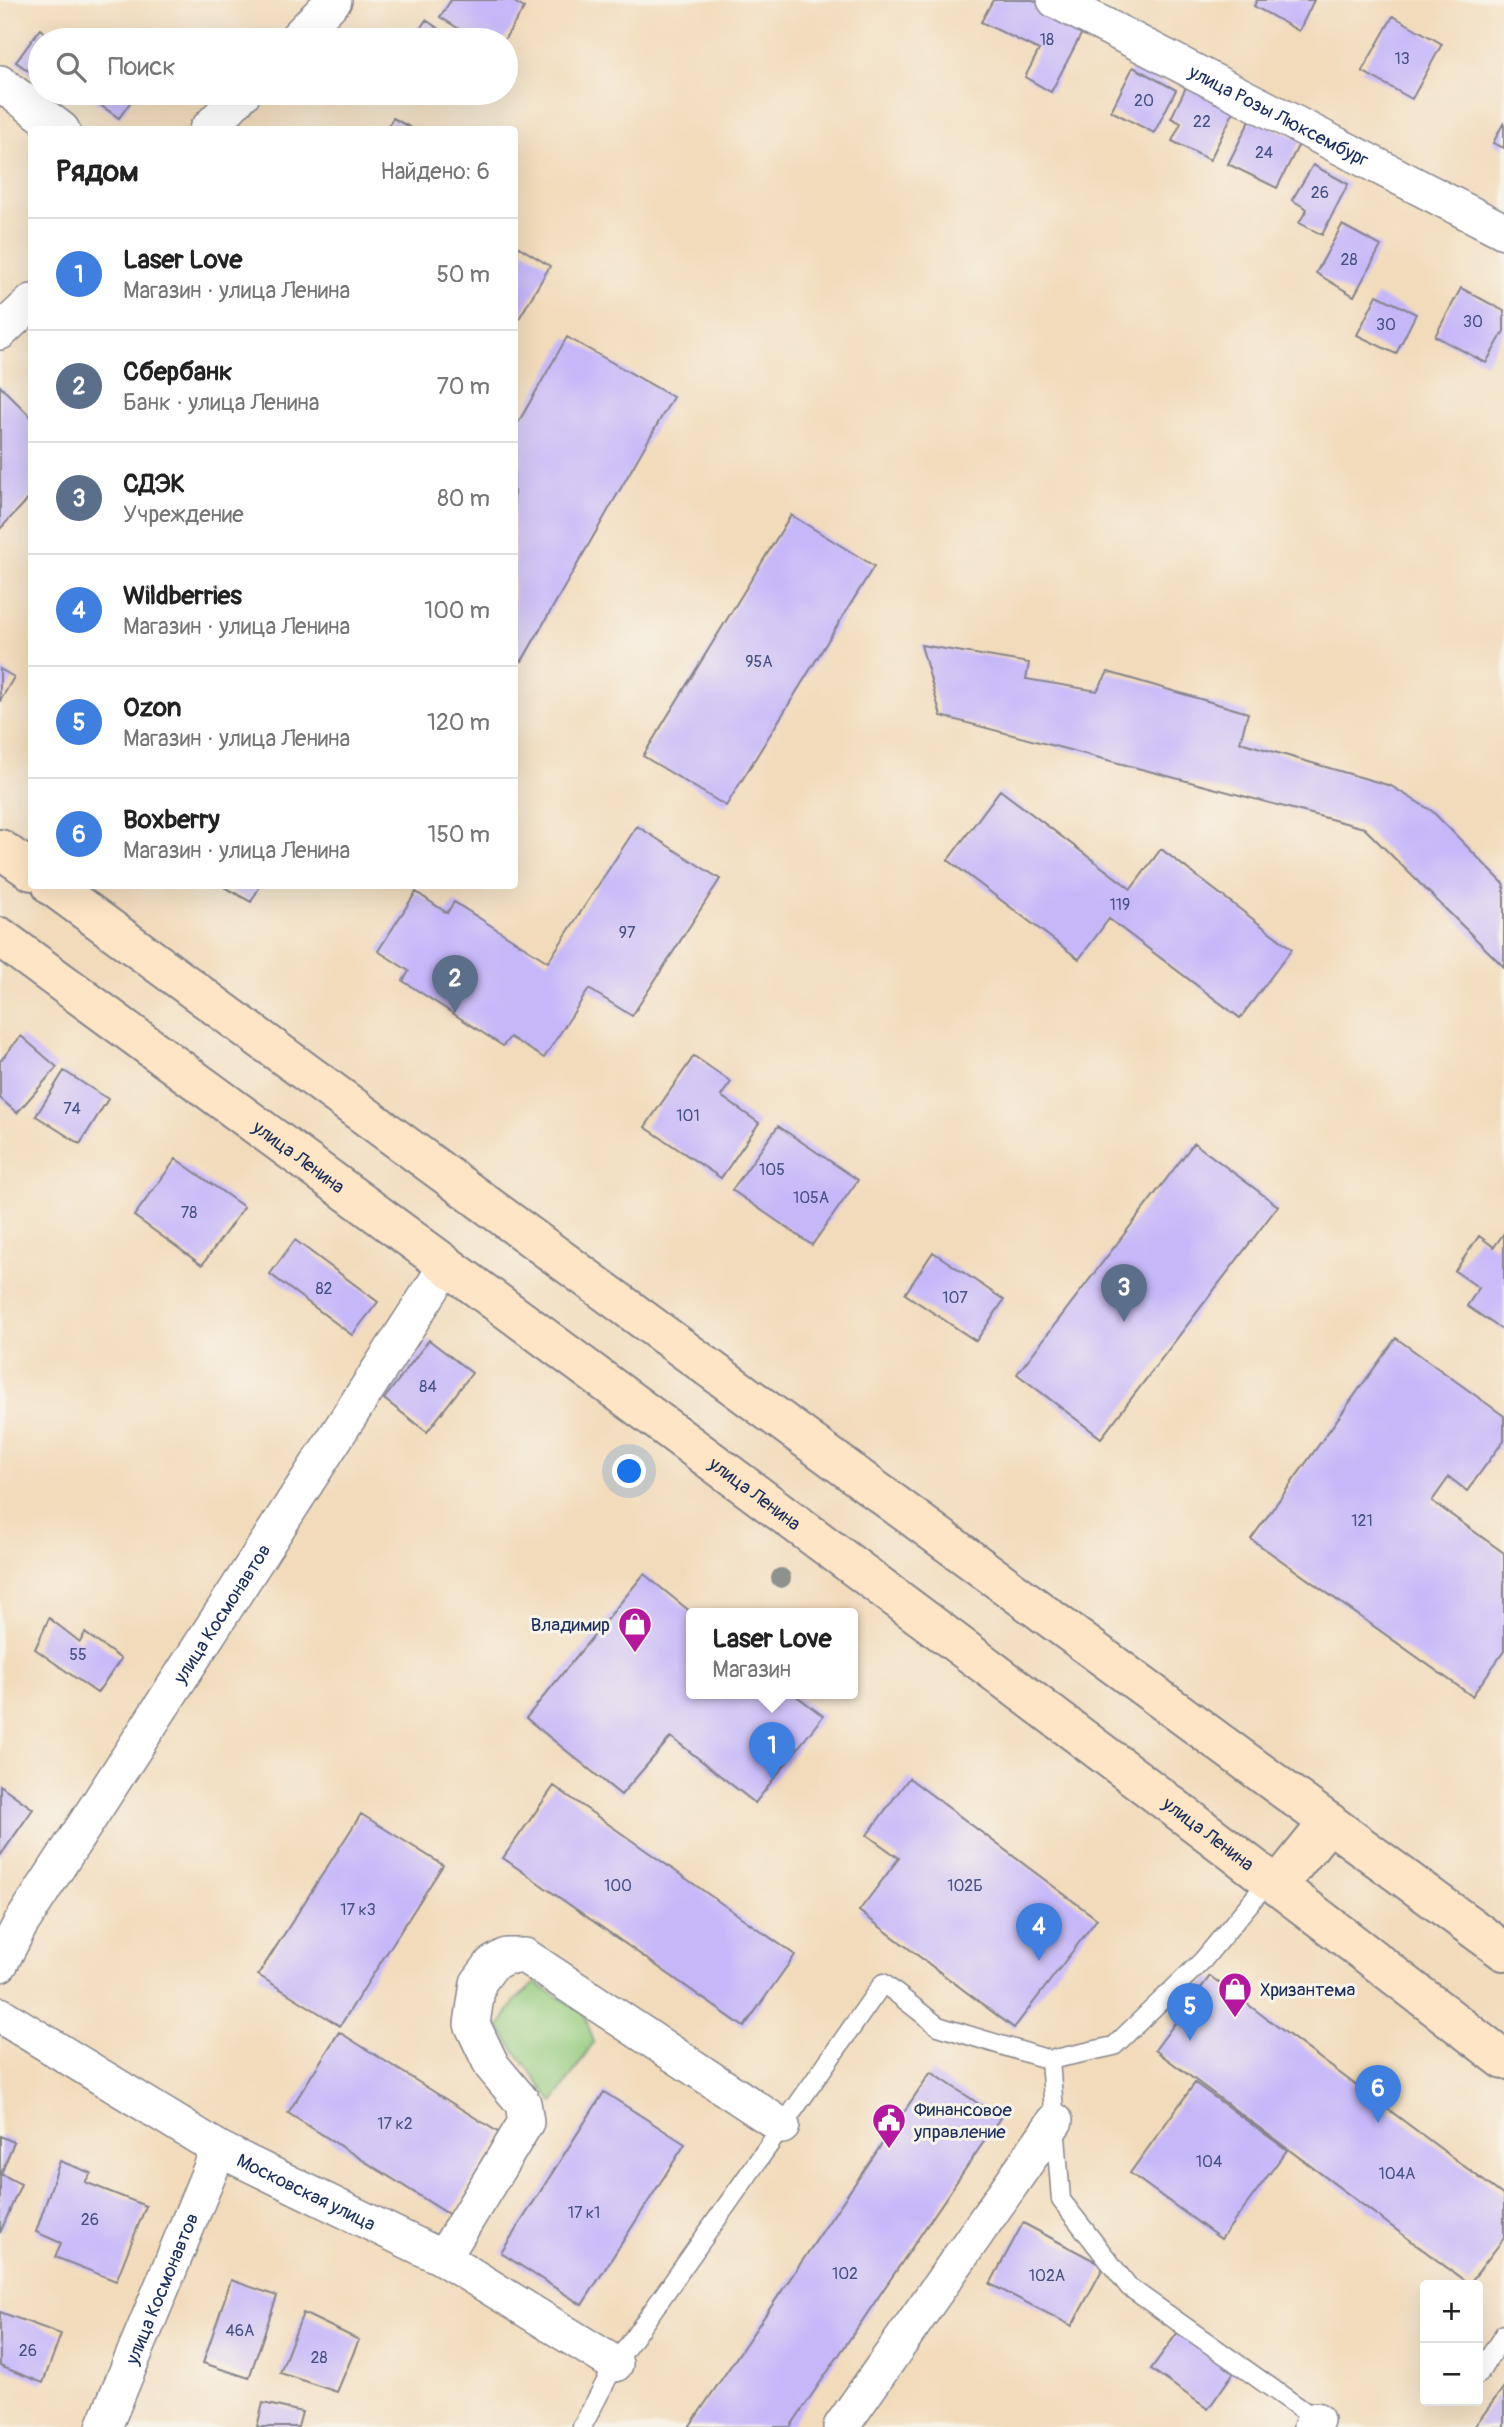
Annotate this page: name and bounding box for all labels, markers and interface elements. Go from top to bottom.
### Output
search box [28,28,518,105]
house number: 18 [1040,30,1054,50]
icon: search [52,48,90,86]
house number: 13 [1394,49,1410,69]
text: Поиск [108,51,176,83]
street label: улица Розы Люксембург [1184,60,1373,173]
house number: 20 [1134,91,1154,111]
house number: 22 [1193,112,1211,132]
house number: 24 [1255,143,1273,163]
text: Рядом [56,153,139,190]
text: Найдено: 6 [380,157,490,186]
house number: 26 [1311,183,1329,203]
text: Laser Love [123,244,242,276]
house number: 28 [1340,250,1358,270]
text: 1 [75,260,84,289]
text: 50 m [436,260,490,289]
text: Магазин · улица Ленина [123,276,350,305]
house number: 30 [1463,312,1483,332]
house number: 30 [1376,315,1396,335]
text: Сбербанк [123,356,232,388]
text: 2 [73,372,85,401]
text: 70 m [437,372,490,401]
text: Банк · улица Ленина [123,388,320,417]
text: СДЭК [123,468,185,500]
text: 3 [73,484,85,513]
text: 80 m [437,484,490,513]
text: Учреждение [123,500,244,529]
text: Wildberries [123,580,242,612]
text: 4 [72,596,86,625]
text: 100 m [424,596,490,625]
text: Магазин · улица Ленина [123,612,350,641]
house number: 95А [745,652,773,672]
text: Ozon [123,692,181,724]
text: 5 [73,708,85,737]
text: 120 m [427,708,490,737]
text: Магазин · улица Ленина [123,724,350,753]
text: Boxberry [123,804,220,836]
text: 6 [72,820,86,849]
text: 150 m [427,820,490,849]
text: Магазин · улица Ленина [123,836,350,865]
house number: 119 [1110,895,1130,915]
house number: 97 [619,923,636,943]
pin: 2 [432,955,478,1013]
house number: 74 [63,1099,81,1119]
house number: 101 [676,1106,700,1126]
street label: улица Ленина [247,1115,349,1199]
house number: 105 [759,1160,785,1180]
house number: 105А [793,1188,829,1208]
house number: 78 [181,1203,197,1223]
pin: 3 [1101,1264,1147,1322]
house number: 82 [315,1279,333,1299]
house number: 107 [942,1288,968,1308]
house number: 84 [419,1377,437,1397]
street label: улица Ленина [703,1451,806,1536]
your location [612,1454,646,1488]
house number: 121 [1351,1511,1373,1531]
street label: улица Космонавтов [168,1539,276,1689]
shop icon: Владимир [616,1605,654,1654]
popup [686,1608,858,1699]
place label: Владимир [531,1613,610,1637]
text: Laser Love [712,1623,832,1655]
house number: 55 [69,1645,87,1665]
text: Магазин [712,1655,791,1684]
pin: 1 [749,1722,795,1780]
street label: улица Ленина [1157,1791,1259,1877]
house number: 100 [604,1876,632,1896]
house number: 102Б [947,1876,983,1896]
house number: 17 к3 [340,1900,376,1920]
pin: 4 [1016,1903,1062,1961]
shop icon: Хризантема [1216,1970,1254,2019]
place label: Хризантема [1260,1978,1356,2002]
pin: 5 [1167,1983,1213,2041]
pin: 6 [1355,2065,1401,2123]
place label: Финансовое управление [913,2098,1012,2144]
public building icon: Финансовое управление [870,2101,908,2150]
house number: 17 к2 [377,2114,413,2134]
street label: Московская улица [233,2148,380,2236]
house number: 104 [1196,2152,1222,2172]
house number: 104А [1379,2164,1415,2184]
house number: 17 к1 [568,2203,600,2223]
street label: улица Космонавтов [120,2209,204,2369]
house number: 26 [81,2210,99,2230]
house number: 102 [832,2264,858,2284]
house number: 102А [1029,2266,1065,2286]
map controls [1420,2280,1483,2406]
button: + [1420,2280,1483,2343]
house number: 46А [226,2321,254,2341]
house number: 26 [19,2341,37,2361]
button: − [1420,2343,1483,2406]
house number: 28 [310,2348,328,2368]

